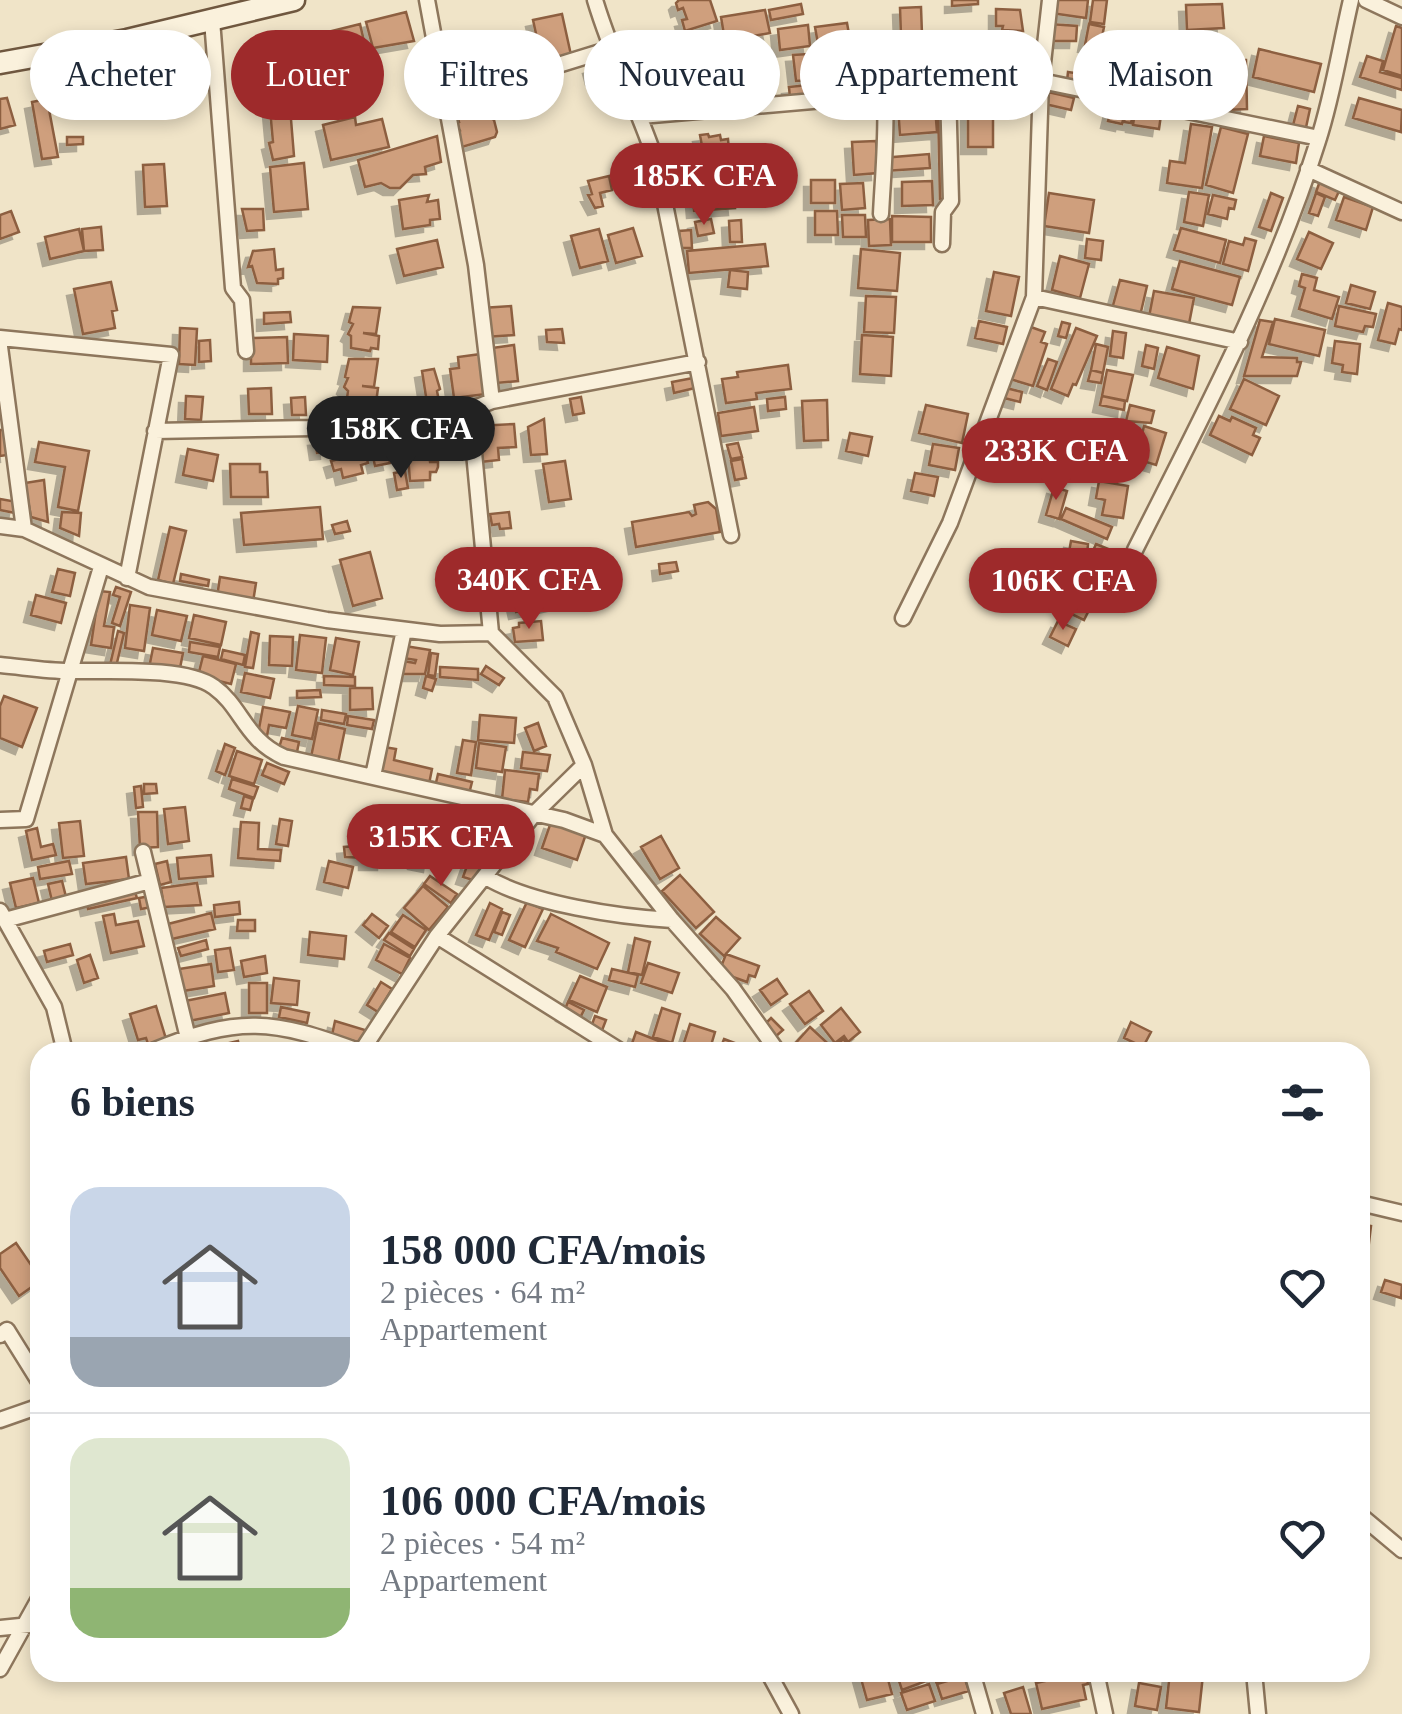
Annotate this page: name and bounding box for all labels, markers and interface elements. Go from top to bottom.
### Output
chip: Acheter [30,30,211,120]
chip: Louer [231,30,384,120]
chip: Filtres [404,30,564,120]
chip: Nouveau [584,30,780,120]
chip: Appartement [800,30,1053,120]
chip: Maison [1073,30,1248,120]
pin: 185K CFA [601,143,807,228]
text: 185K CFA [632,157,776,193]
pin: 158K CFA [298,396,504,481]
text: 158K CFA [329,410,473,446]
pin: 233K CFA [953,418,1159,503]
text: 233K CFA [984,432,1128,468]
pin: 340K CFA [426,547,632,632]
pin: 106K CFA [960,548,1166,633]
text: 340K CFA [457,561,601,597]
text: 106K CFA [991,562,1135,598]
pin: 315K CFA [338,804,544,889]
text: 315K CFA [369,818,513,854]
icon: filters [1275,1075,1330,1130]
text: 6 biens [70,1079,195,1125]
icon: home [150,1227,270,1347]
text: 158 000 CFA/mois [380,1227,706,1273]
icon: heart [1275,1260,1330,1315]
text: 2 pièces · 64 m² [380,1274,585,1310]
text: Appartement [380,1311,547,1347]
icon: home [150,1478,270,1598]
text: 106 000 CFA/mois [380,1478,706,1524]
icon: heart [1275,1511,1330,1566]
text: 2 pièces · 54 m² [380,1525,585,1561]
text: Appartement [380,1562,547,1598]

